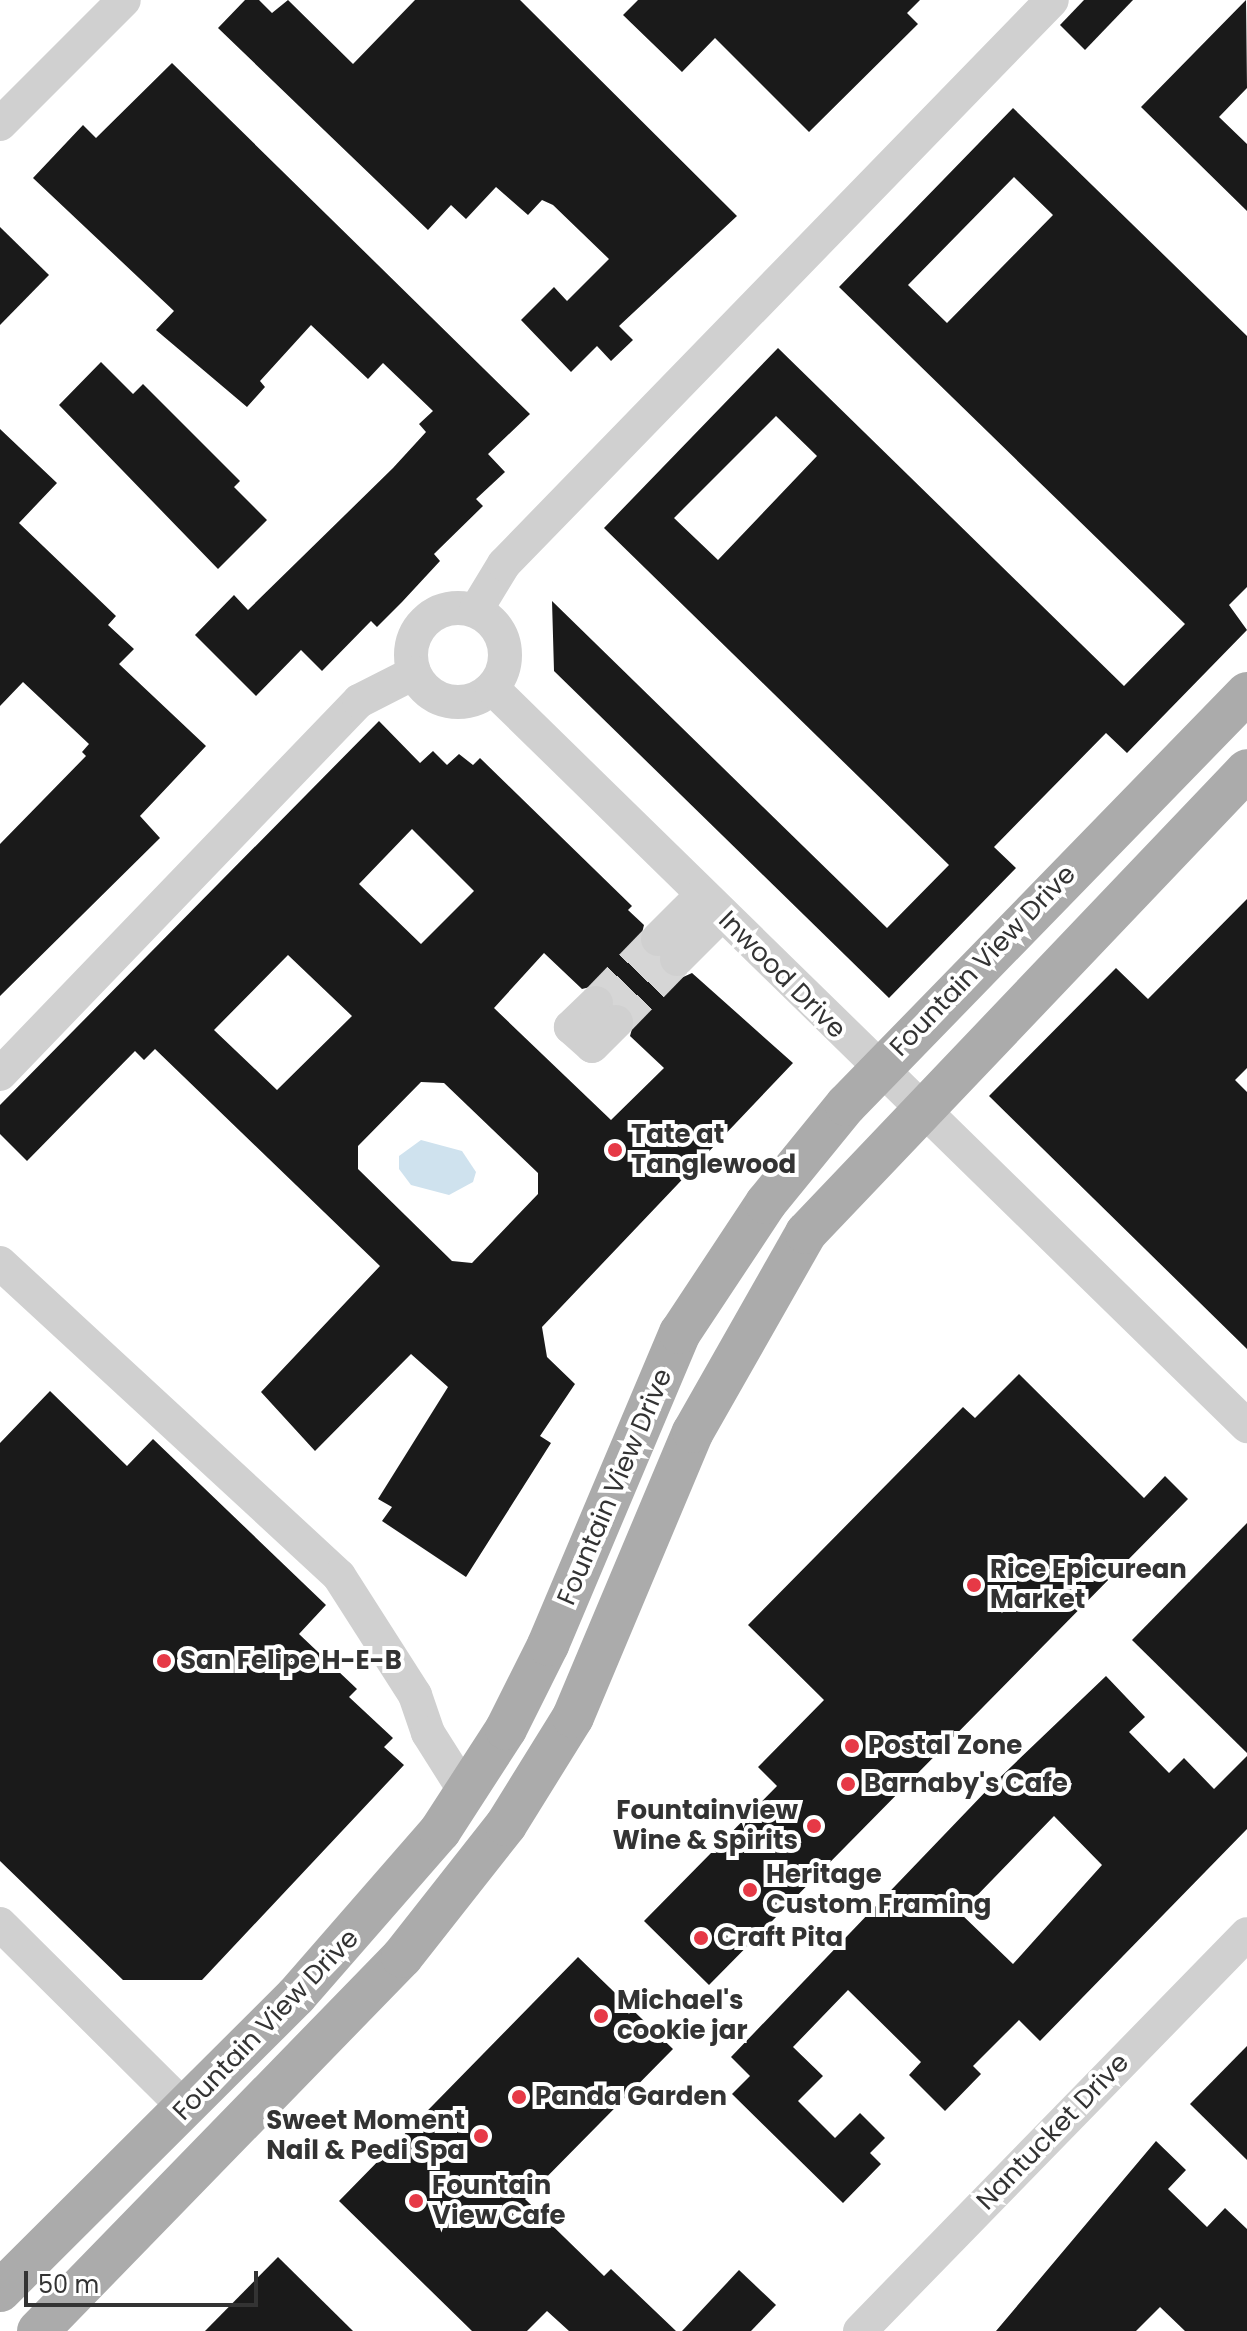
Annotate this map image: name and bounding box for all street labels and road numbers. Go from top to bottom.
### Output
street label: Fountain View Drive [884,859,1082,1063]
street label: Inwood Drive [712,905,852,1045]
street label: Fountain View Drive [551,1364,679,1610]
street label: Fountain View Drive [167,1923,365,2127]
street label: Nantucket Drive [970,2047,1136,2217]

